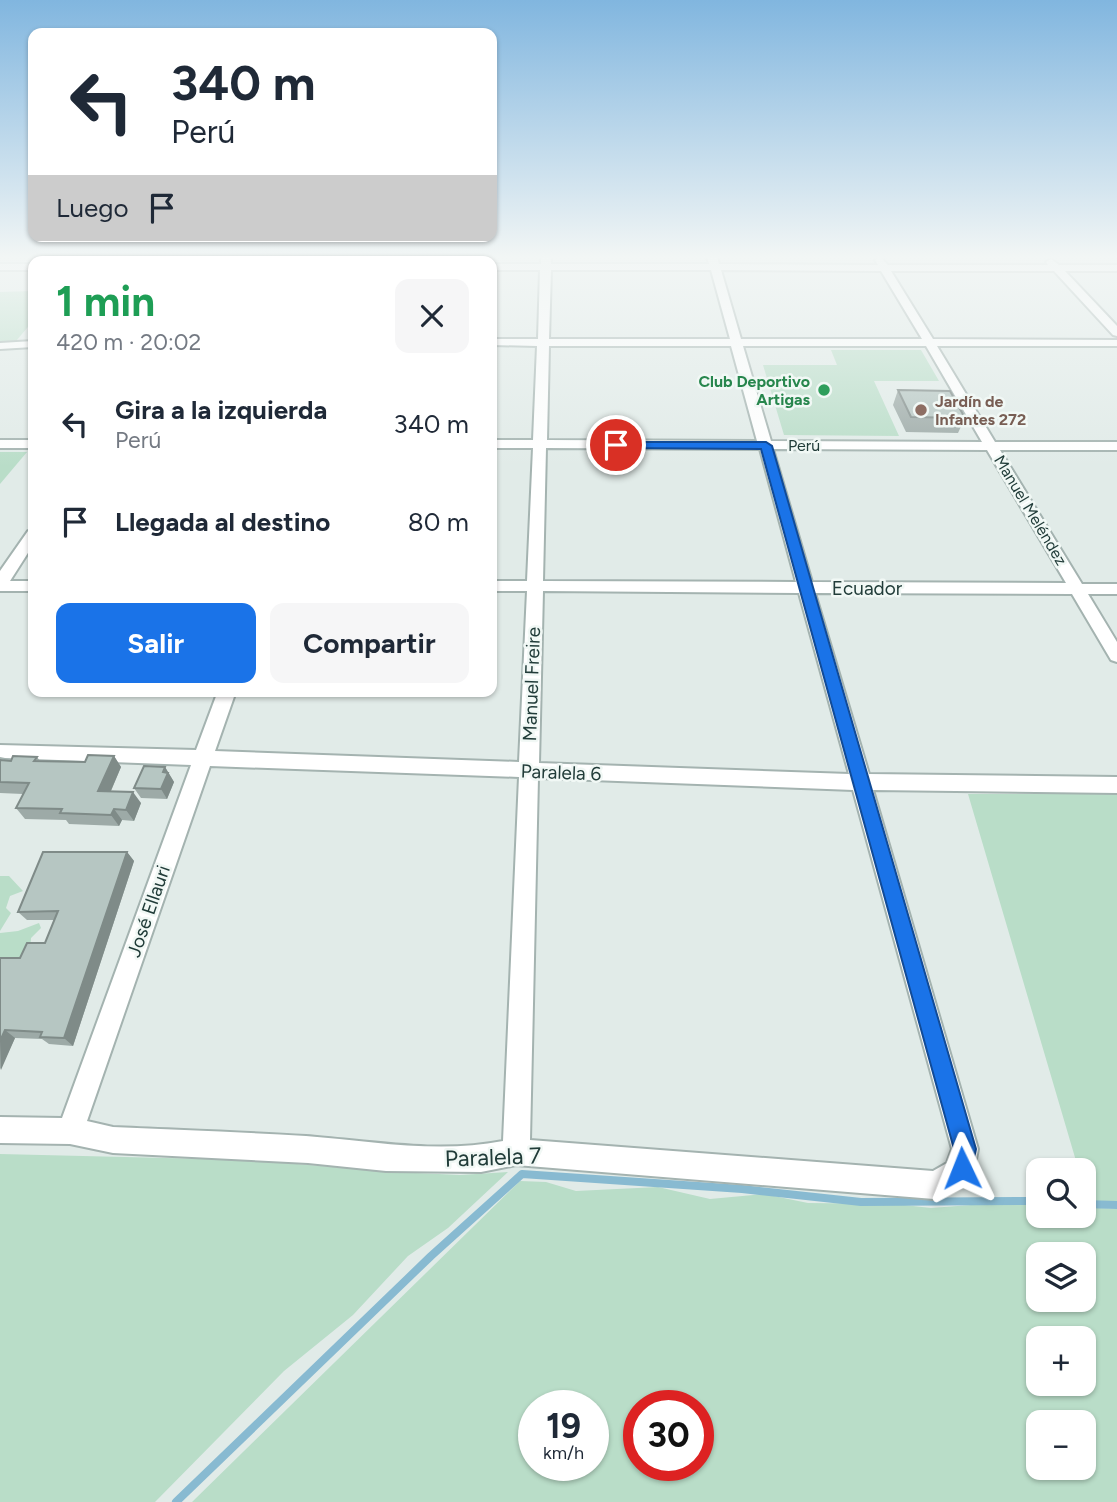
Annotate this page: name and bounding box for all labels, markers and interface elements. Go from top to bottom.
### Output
text: 340 m [171,53,315,112]
icon: left [56,56,147,147]
text: Perú [171,113,235,151]
icon: arrive [143,189,181,227]
text: Luego [56,192,129,224]
text: 1 min [56,276,155,327]
button: close [395,279,469,353]
text: 420 m · 20:02 [56,328,201,356]
place label: Club Deportivo Artigas [698,372,811,409]
marker: Club Deportivo Artigas [816,382,832,398]
place label: Jardín de Infantes 272 [935,392,1026,429]
text: Gira a la izquierda [115,394,327,426]
marker: Jardín de Infantes 272 [913,402,929,418]
icon: left [56,405,94,443]
text: 340 m [393,408,469,440]
pin [586,415,646,475]
text: Perú [115,426,161,454]
icon: arrive [597,426,635,464]
street label: Perú [788,436,820,455]
street label: Manuel Meléndez [990,452,1071,569]
icon: arrive [56,503,94,541]
text: Llegada al destino [115,506,330,538]
text: 80 m [408,506,469,538]
street label: Ecuador [832,577,903,600]
button: Salir [56,603,256,683]
button: Compartir [270,603,469,683]
street label: Manuel Freire [518,626,545,742]
street label: Paralela 6 [520,760,602,785]
street label: José Ellauri [122,862,175,960]
position arrow [925,1131,999,1205]
street label: Paralela 7 [444,1141,542,1173]
map controls [1026,1158,1096,1480]
button: search [1026,1158,1096,1228]
button: layers [1026,1242,1096,1312]
button: + [1026,1326,1096,1396]
speed limit sign: 30 [623,1390,714,1481]
text: 19 [546,1405,581,1447]
button: − [1026,1410,1096,1480]
text: km/h [543,1442,584,1464]

